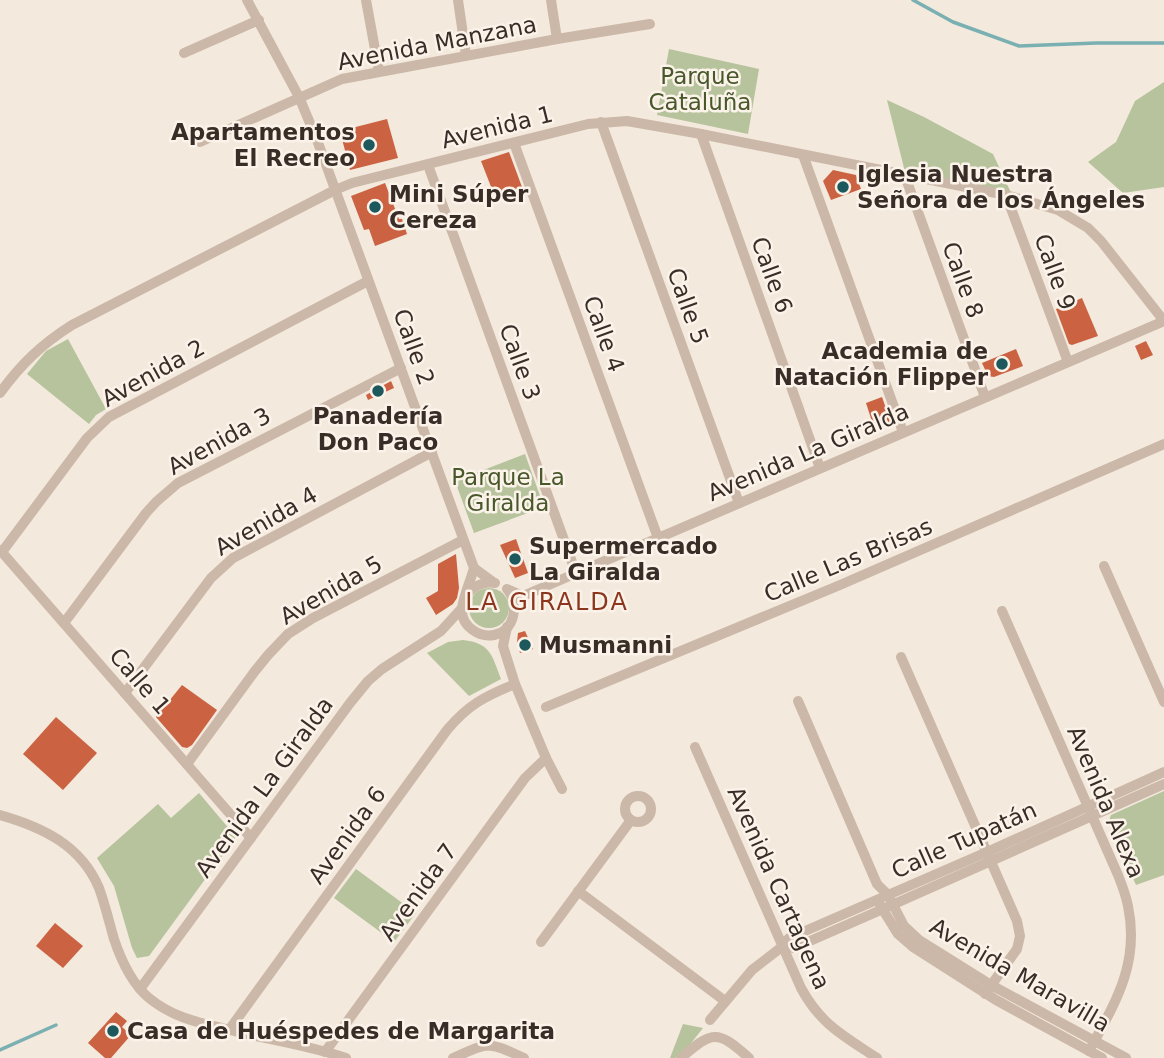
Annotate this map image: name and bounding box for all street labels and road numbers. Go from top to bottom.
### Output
street label: Avenida Manzana [335,11,539,75]
street label: Avenida 1 [439,101,555,153]
street label: Calle 9 [1029,230,1081,314]
street label: Calle 6 [746,233,798,317]
street label: Calle 8 [937,238,989,322]
street label: Calle 5 [662,264,714,348]
street label: Calle 4 [578,292,630,376]
street label: Calle 2 [388,305,440,389]
street label: Calle 3 [494,320,546,404]
street label: Avenida 2 [97,334,209,412]
street label: Avenida La Giralda [703,398,913,506]
street label: Avenida 3 [163,402,275,480]
street label: Avenida 4 [210,481,322,561]
street label: Calle Las Brisas [760,513,936,607]
street label: Avenida 5 [275,550,387,630]
street label: Calle 1 [104,643,176,719]
street label: Avenida La Giralda [190,692,338,882]
street label: Avenida Alexa [1062,722,1150,882]
street label: Avenida 6 [303,781,391,889]
street label: Avenida Cartagena [723,783,835,993]
street label: Calle Tupatán [887,796,1041,884]
street label: Avenida 7 [374,838,462,946]
street label: Avenida Maravilla [925,913,1115,1037]

